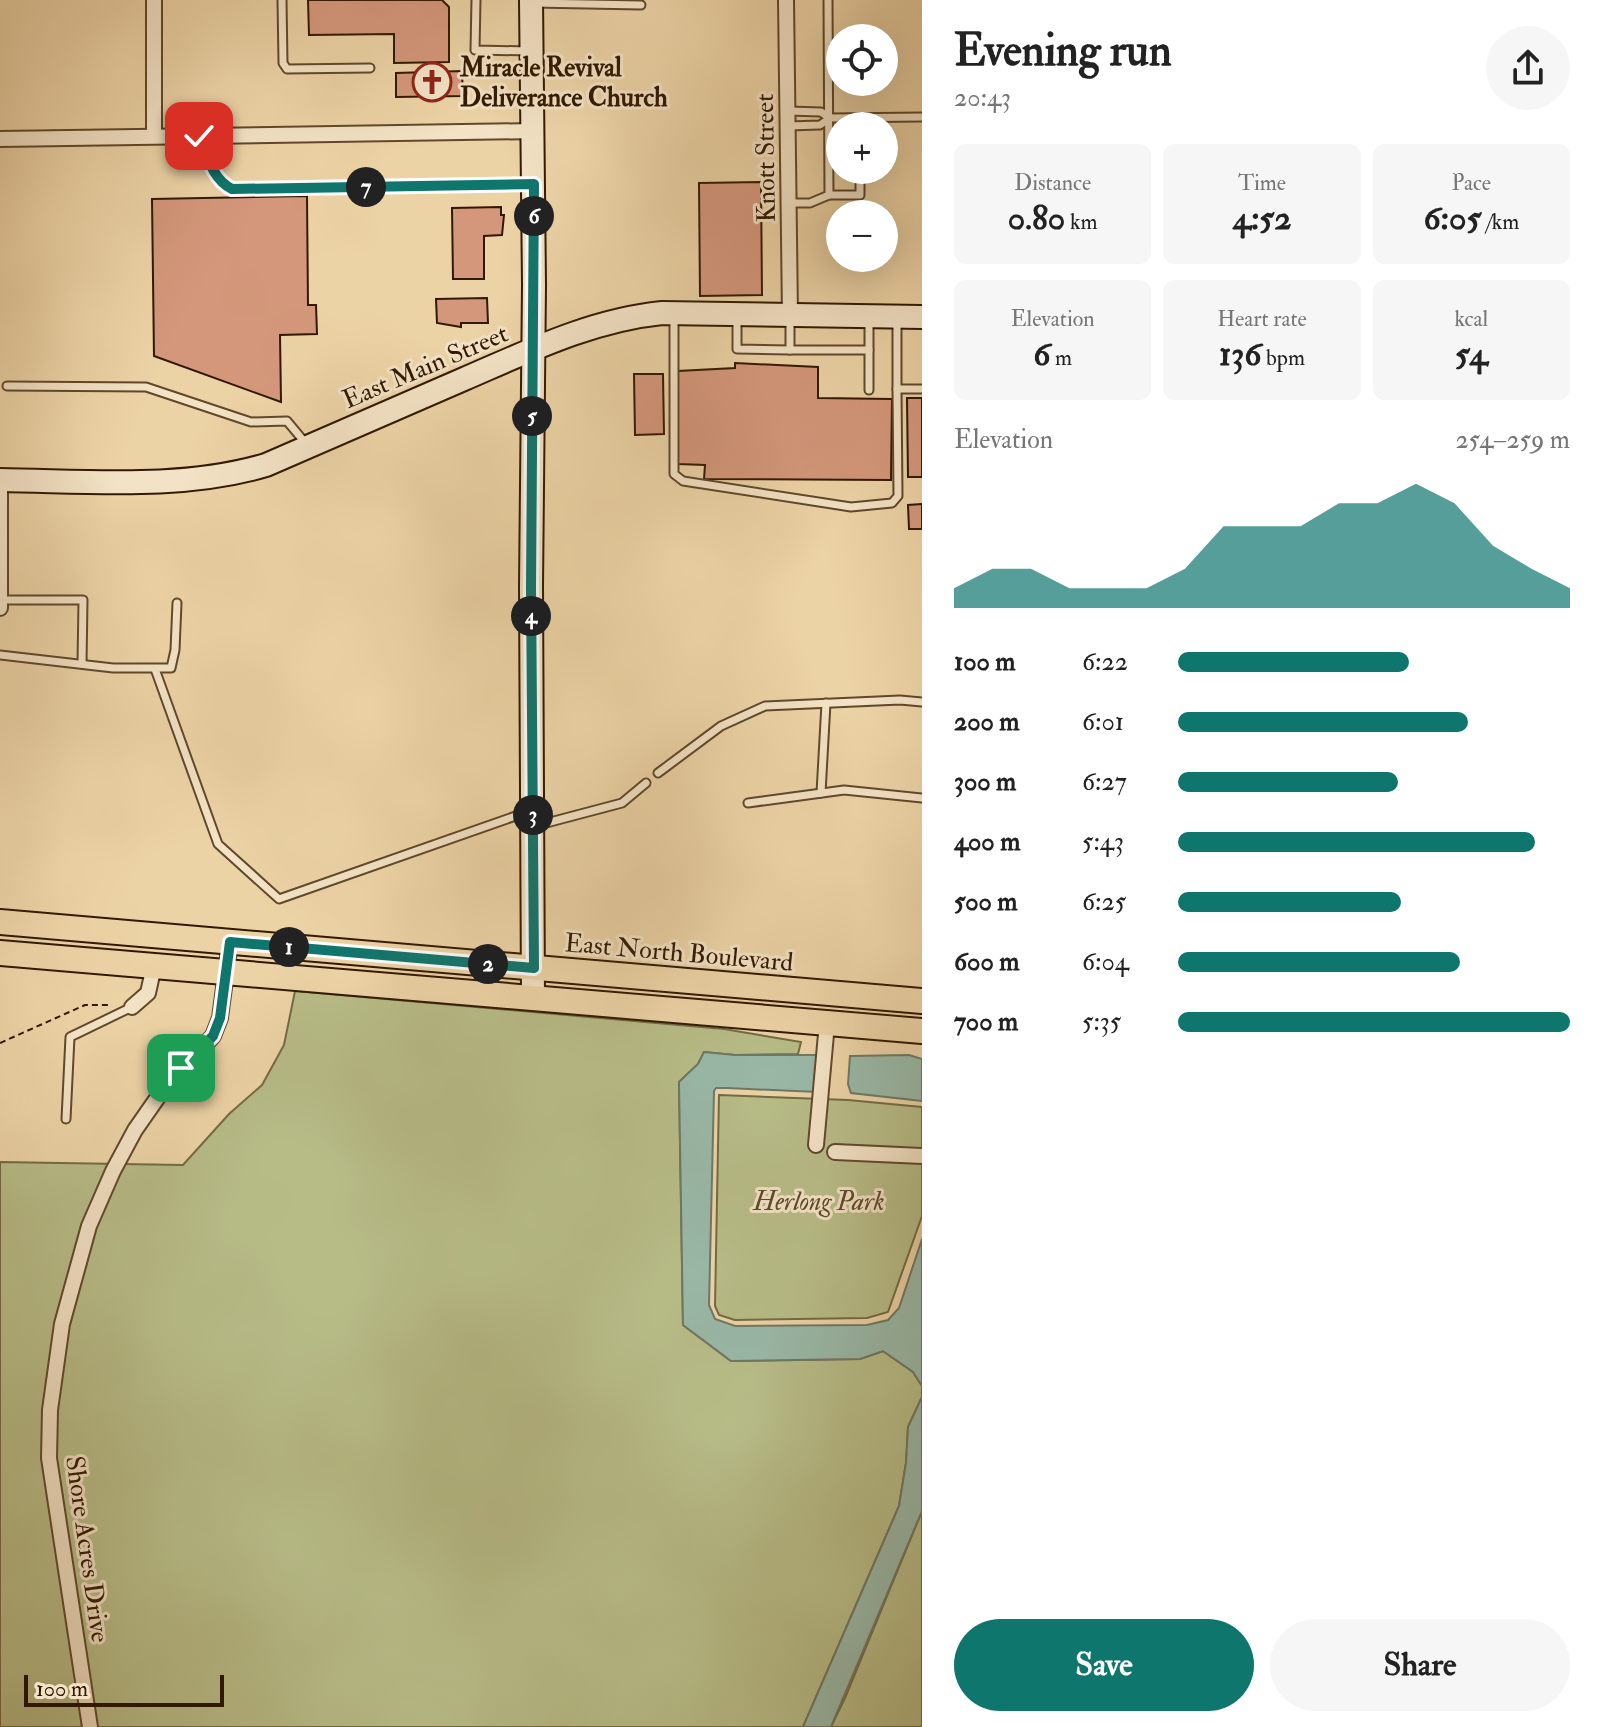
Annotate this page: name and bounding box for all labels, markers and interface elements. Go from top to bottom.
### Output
map controls [826,24,898,272]
button: locate [826,24,898,96]
text: Evening run [954,24,1172,79]
button: share [1486,26,1570,110]
place label: Miracle Revival Deliverance Church [459,52,668,114]
church icon: Miracle Revival Deliverance Church [411,61,453,103]
text: 20:43 [954,82,1011,114]
street label: Knott Street [749,93,783,223]
pin [165,102,233,170]
button: + [826,112,898,184]
icon: check [177,114,221,158]
pin: 7 [346,167,386,207]
text: Distance [1014,169,1091,197]
text: Time [1238,169,1286,197]
text: Pace [1452,169,1491,197]
text: 7 [361,173,371,201]
pin: 6 [514,196,554,236]
text: 0.80 [1008,197,1065,240]
text: 4:52 [1233,197,1291,240]
text: 6:05 [1423,197,1481,240]
button: − [826,200,898,272]
text: 6 [528,202,540,230]
text: km [1065,208,1097,236]
text: /km [1481,208,1519,236]
text: Elevation [1011,305,1095,333]
text: Heart rate [1217,305,1307,333]
text: kcal [1454,305,1488,333]
street label: East Main Street [338,318,513,416]
text: 6 [1033,333,1050,376]
text: 136 [1219,333,1261,376]
text: 54 [1455,333,1488,376]
text: m [1050,344,1072,372]
text: bpm [1261,344,1305,372]
pin: 5 [512,396,552,436]
text: 5 [527,402,537,430]
text: Elevation [954,424,1053,456]
text: 254–259 m [1455,424,1570,456]
pin: 4 [511,596,551,636]
text: 4 [525,602,537,630]
text: 100 m [954,646,1015,678]
text: 6:22 [1082,646,1128,678]
text: 200 m [954,706,1019,738]
text: 6:01 [1082,706,1124,738]
text: 300 m [954,766,1016,798]
text: 6:27 [1082,766,1127,798]
pin: 3 [513,795,553,835]
text: 3 [529,801,537,829]
text: 400 m [954,826,1020,858]
text: 5:43 [1082,826,1124,858]
text: 500 m [954,886,1018,918]
text: 6:25 [1082,886,1126,918]
pin: 1 [269,927,309,967]
street label: East North Boulevard [563,927,795,979]
text: 1 [285,933,293,961]
pin: 2 [468,944,508,984]
text: 600 m [954,946,1019,978]
text: 6:04 [1082,946,1129,978]
text: 2 [482,950,494,978]
text: 700 m [954,1006,1018,1038]
text: 5:35 [1082,1006,1121,1038]
pin [147,1034,215,1102]
icon: arrive [159,1046,203,1090]
park label: Herlong Park [753,1186,884,1218]
street label: Shore Acres Drive [58,1454,116,1645]
button: Save [954,1619,1254,1711]
button: Share [1270,1619,1570,1711]
scale bar [24,1671,224,1707]
text: 100 m [36,1675,88,1703]

